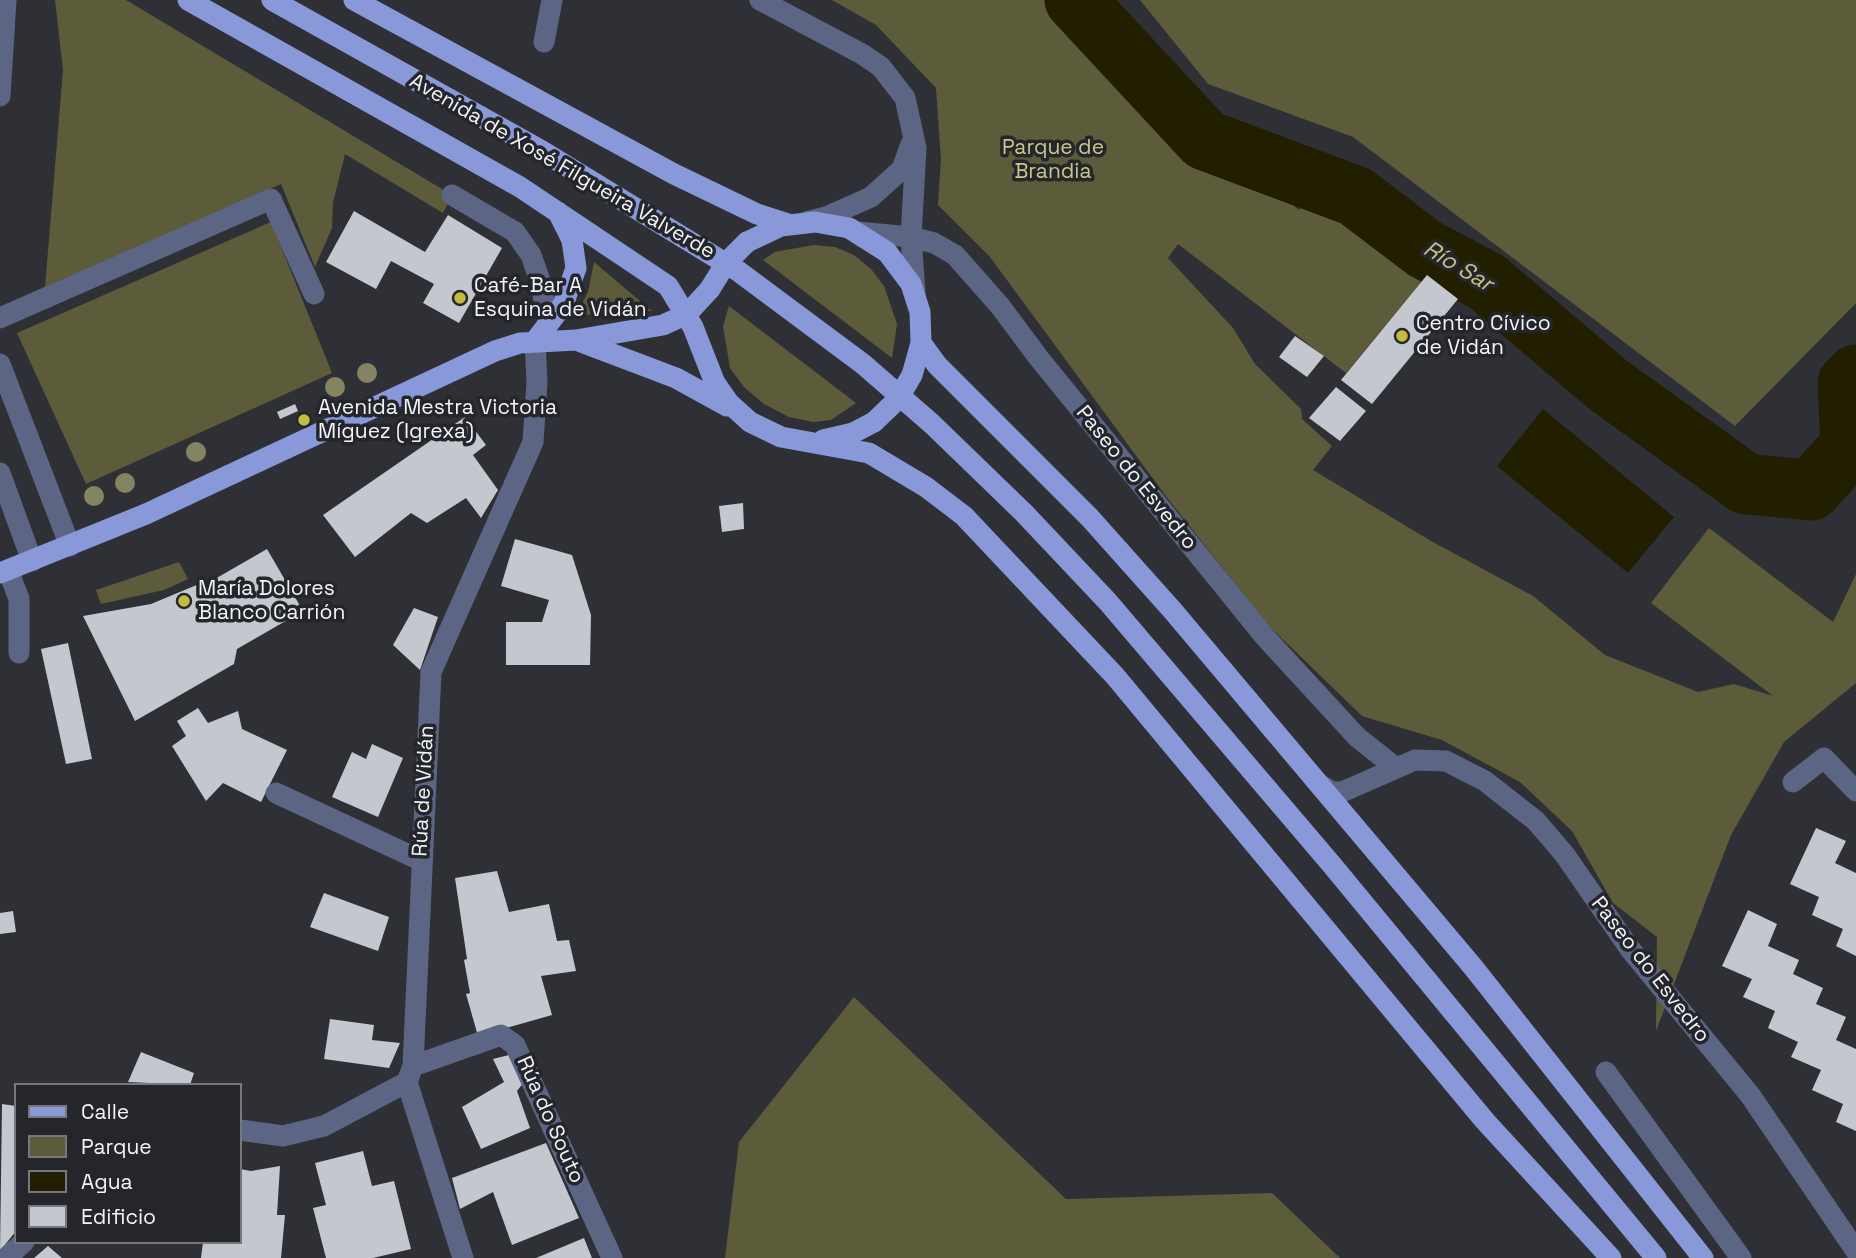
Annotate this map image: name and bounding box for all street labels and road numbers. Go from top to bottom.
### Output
street label: Avenida de Xosé Filgueira Valverde [405,69,719,265]
street label: Paseo do Esvedro [1070,401,1202,555]
street label: Rúa de Vidán [408,725,440,857]
street label: Paseo do Esvedro [1585,892,1715,1048]
street label: Rúa do Souto [511,1053,589,1187]

